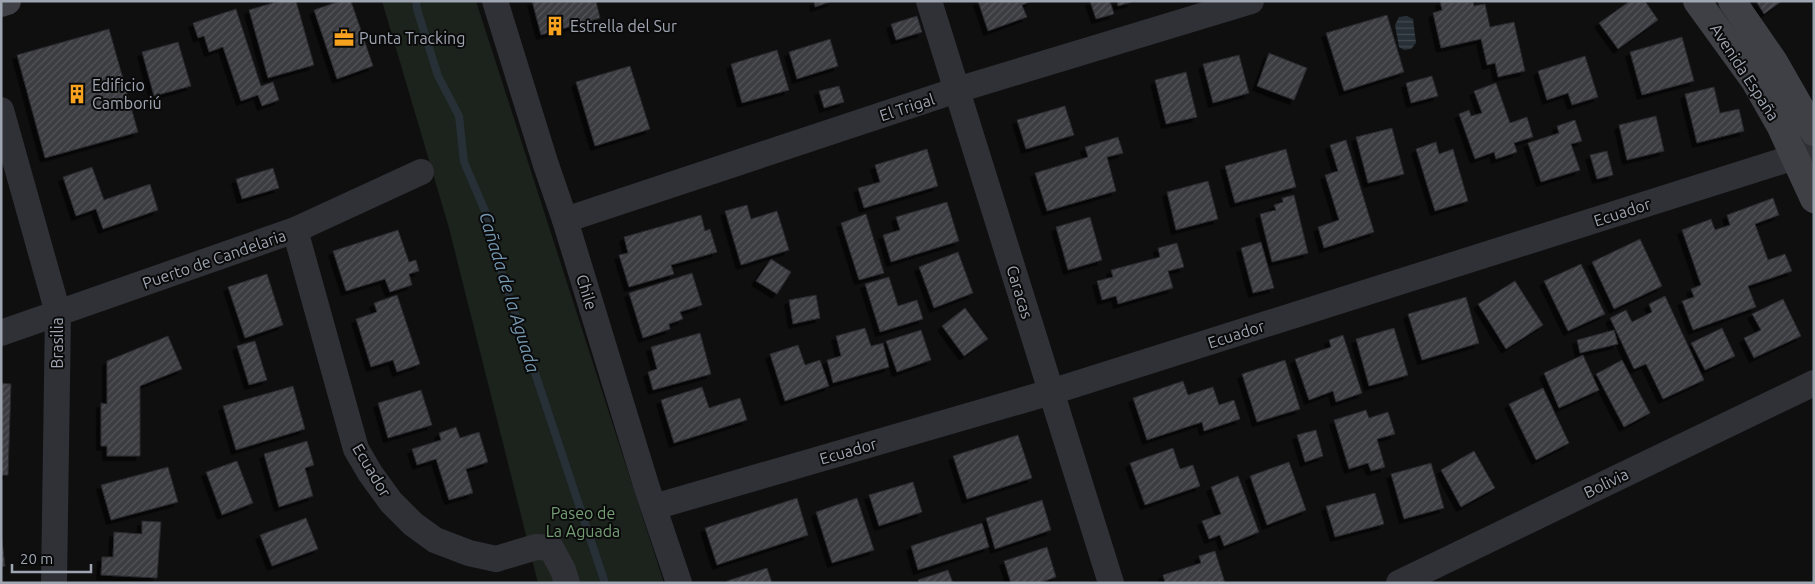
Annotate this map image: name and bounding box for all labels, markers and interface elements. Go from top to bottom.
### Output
building icon: Estrella del Sur [544,15,566,37]
place label: Estrella del Sur [570,17,677,35]
street label: Avenida España [1707,20,1783,124]
office icon: Punta Tracking [333,27,355,49]
place label: Punta Tracking [359,29,465,47]
place label: Edificio Camboriú [92,76,162,112]
building icon: Edificio Camboriú [66,83,88,105]
street label: El Trigal [877,90,937,124]
street label: Ecuador [1591,194,1653,230]
water label: Cañada de la Aguada [476,209,544,375]
street label: Puerto de Candelaria [140,226,288,292]
street label: Caracas [1003,263,1037,321]
street label: Chile [573,272,601,312]
street label: Ecuador [1205,316,1267,352]
street label: Brasilia [48,317,66,369]
street label: Ecuador [817,434,879,468]
street label: Ecuador [349,440,395,500]
street label: Bolivia [1581,464,1631,502]
park label: Paseo de La Aguada [546,504,620,540]
scale bar [12,542,91,574]
text: 20 m [20,550,53,567]

